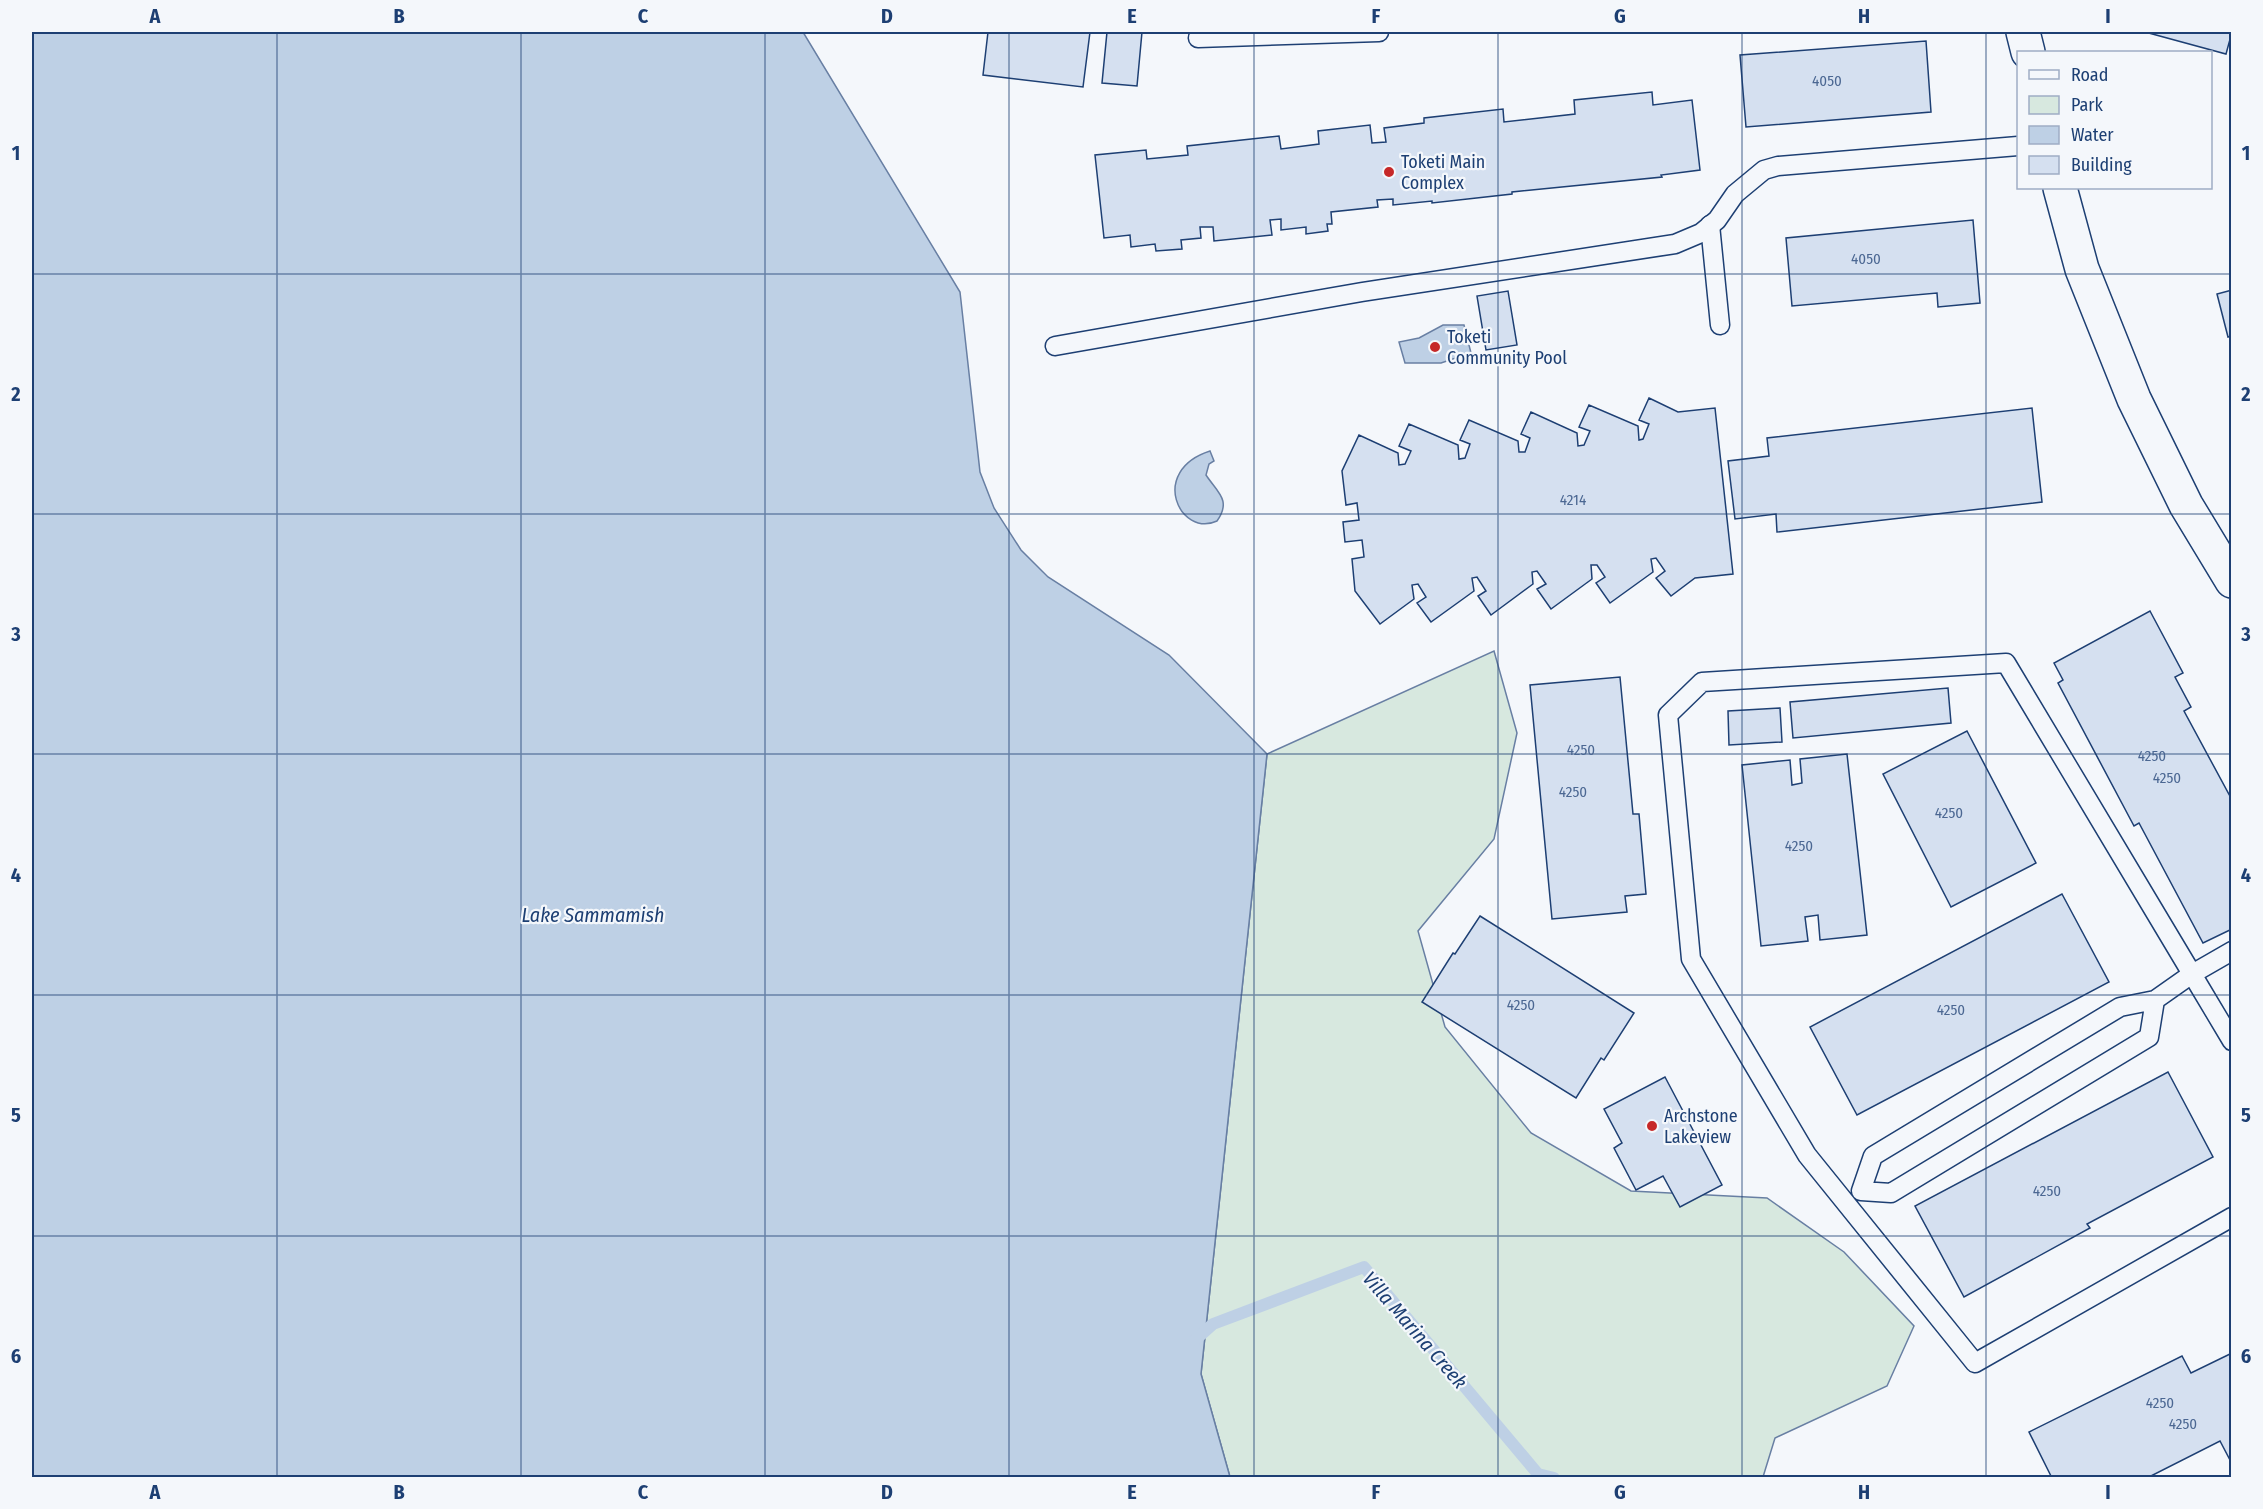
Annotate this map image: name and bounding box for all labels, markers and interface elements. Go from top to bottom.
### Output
text: A [149,4,162,28]
text: B [393,4,405,28]
text: C [638,4,649,28]
text: D [881,4,893,28]
text: E [1127,4,1137,28]
text: F [1372,4,1381,28]
text: G [1614,4,1626,28]
text: H [1858,4,1870,28]
text: I [2105,4,2111,28]
legend [2017,51,2212,189]
text: Road [2071,64,2108,86]
house number: 4050 [1812,72,1842,90]
text: Park [2071,94,2104,116]
text: Water [2071,124,2114,146]
text: 1 [12,141,20,165]
text: 1 [2242,141,2250,165]
place label: Toketi Main Complex [1401,151,1485,194]
text: Building [2071,154,2132,176]
marker: Toketi Main Complex [1382,165,1396,179]
house number: 4050 [1851,250,1881,268]
place label: Toketi Community Pool [1447,326,1567,369]
marker: Toketi Community Pool [1428,340,1442,354]
text: 2 [10,382,21,406]
text: 2 [2240,382,2251,406]
house number: 4214 [1560,491,1586,509]
text: 3 [10,622,21,646]
text: 3 [2240,622,2251,646]
house number: 4250 [1567,741,1595,759]
house number: 4250 [2138,747,2166,765]
house number: 4250 [2153,769,2181,787]
house number: 4250 [1559,783,1587,801]
house number: 4250 [1935,804,1963,822]
house number: 4250 [1785,837,1813,855]
text: 4 [11,863,21,887]
text: 4 [2241,863,2251,887]
water label: Lake Sammamish [521,903,665,927]
house number: 4250 [1507,996,1535,1014]
house number: 4250 [1937,1001,1965,1019]
text: 5 [11,1103,21,1127]
text: 5 [2241,1103,2251,1127]
place label: Archstone Lakeview [1664,1105,1738,1148]
marker: Archstone Lakeview [1645,1119,1659,1133]
house number: 4250 [2033,1182,2061,1200]
water label: Villa Marina Creek [1358,1267,1472,1394]
text: 6 [11,1344,21,1368]
text: 6 [2241,1344,2251,1368]
house number: 4250 [2146,1394,2174,1412]
house number: 4250 [2169,1415,2197,1433]
text: A [149,1480,162,1504]
text: B [393,1480,405,1504]
text: C [638,1480,649,1504]
text: D [881,1480,893,1504]
text: E [1127,1480,1137,1504]
text: F [1372,1480,1381,1504]
text: G [1614,1480,1626,1504]
text: H [1858,1480,1870,1504]
text: I [2105,1480,2111,1504]

